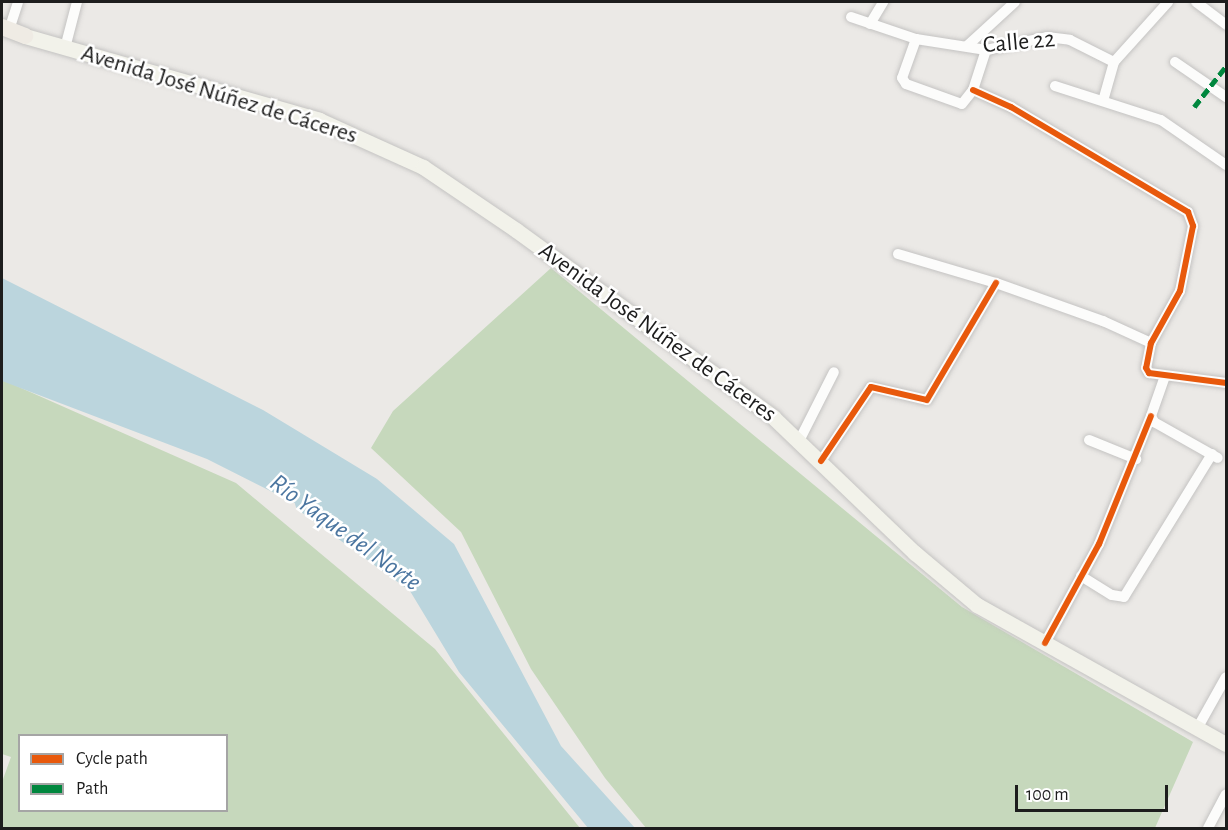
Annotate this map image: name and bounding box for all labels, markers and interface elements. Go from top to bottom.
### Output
street label: Calle 22 [982,26,1056,60]
street label: Avenida José Núñez de Cáceres [78,39,360,151]
street label: Avenida José Núñez de Cáceres [532,237,782,429]
water label: Río Yaque del Norte [263,468,427,598]
legend [18,734,228,812]
text: Cycle path [76,750,148,768]
scale bar [1018,773,1171,811]
text: Path [76,780,108,798]
text: 100 m [1026,786,1069,804]

